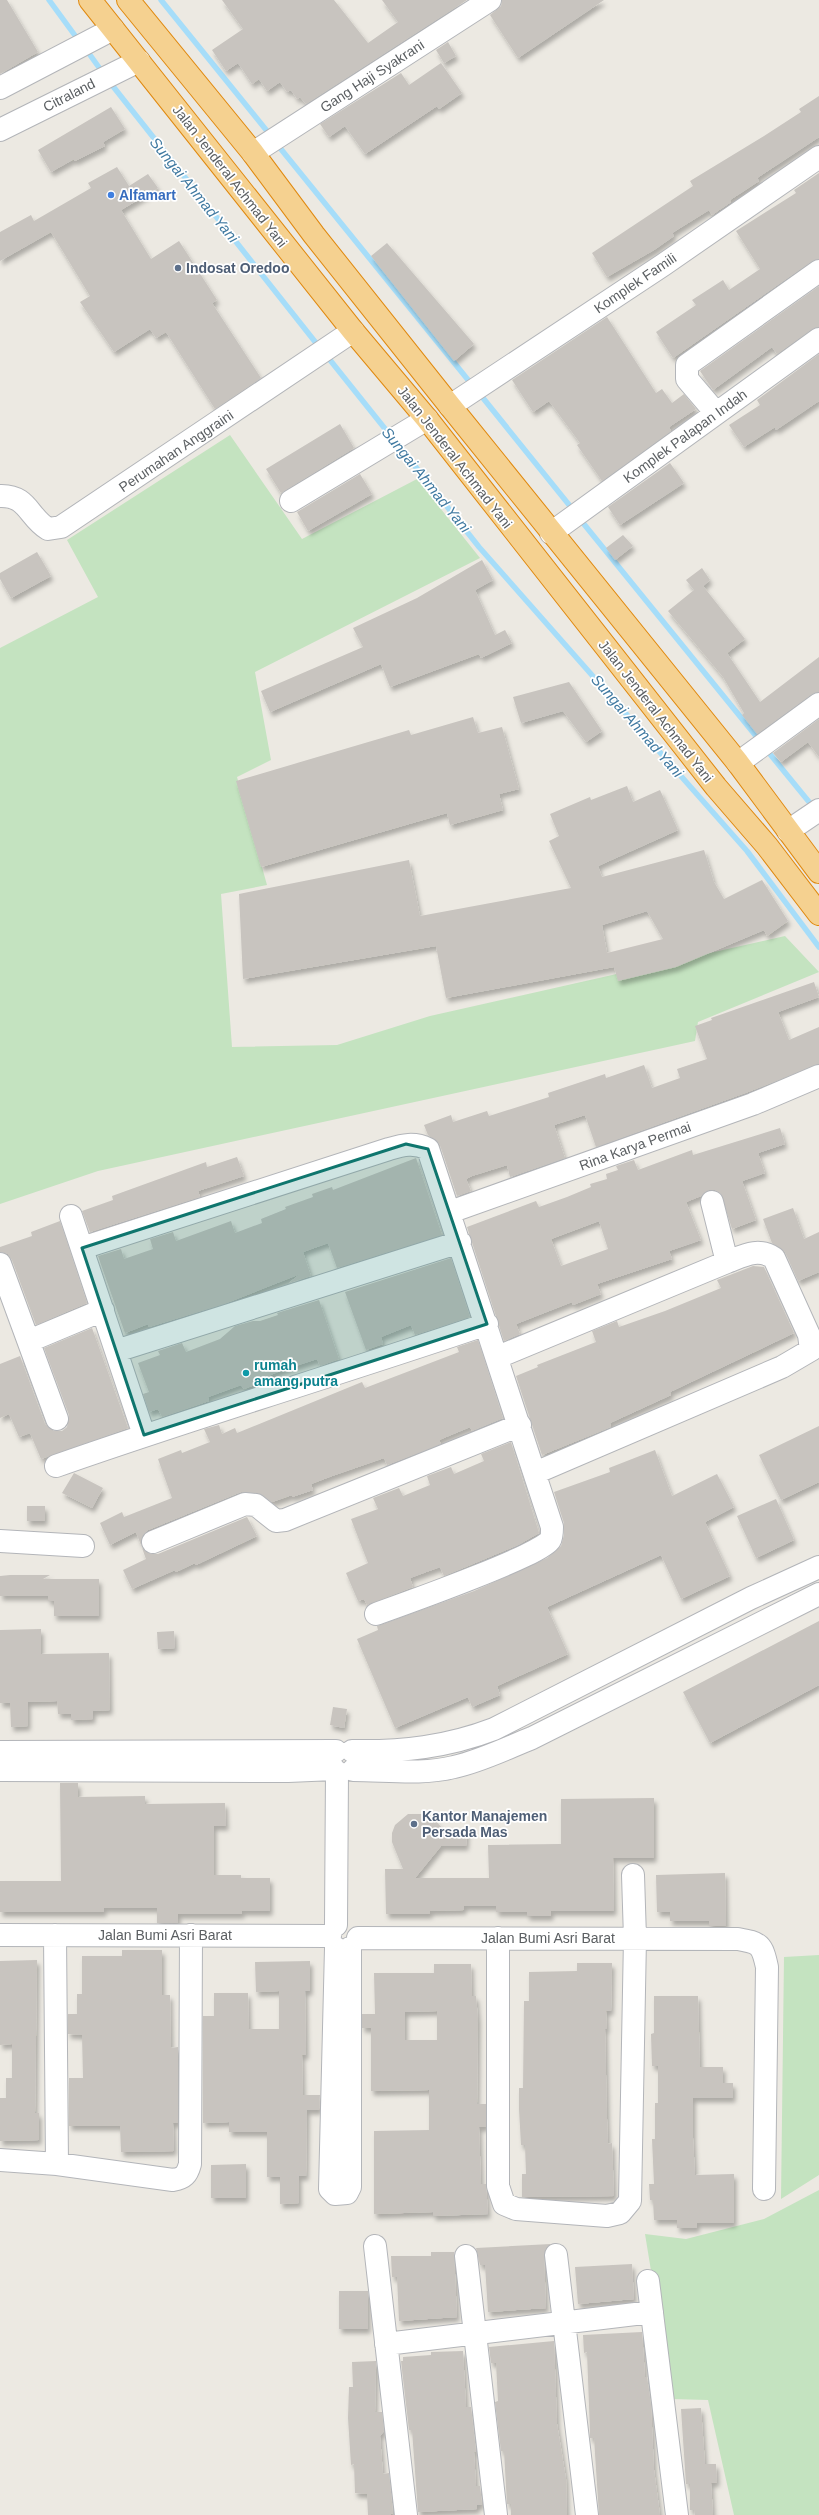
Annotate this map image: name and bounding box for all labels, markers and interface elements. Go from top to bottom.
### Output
street label: Gang Haji Syakrani [317,36,427,116]
street label: Citraland [40,75,98,115]
street label: Jalan Jenderal Achmad Yani [169,102,291,250]
water label: Sungai Ahmad Yani [147,134,243,246]
place label: Alfamart [119,187,176,203]
marker: Alfamart [106,190,116,200]
street label: Komplek Famili [591,250,679,316]
place label: Indosat Oredoo [186,260,289,276]
marker: Indosat Oredoo [173,263,183,273]
street label: Jalan Jenderal Achmad Yani [394,383,516,531]
street label: Komplek Palapan Indah [620,386,750,486]
street label: Perumahan Anggraini [116,407,236,495]
water label: Sungai Ahmad Yani [379,424,475,536]
street label: Jalan Jenderal Achmad Yani [595,637,717,785]
water label: Sungai Ahmad Yani [588,671,687,781]
street label: Rina Karya Permai [577,1118,693,1174]
place label: rumah amang putra [254,1357,338,1389]
marker: rumah amang putra [241,1368,251,1378]
place label: Kantor Manajemen Persada Mas [422,1808,547,1840]
marker: Kantor Manajemen Persada Mas [409,1819,419,1829]
street label: Jalan Bumi Asri Barat [98,1927,232,1943]
street label: Jalan Bumi Asri Barat [481,1930,615,1946]

